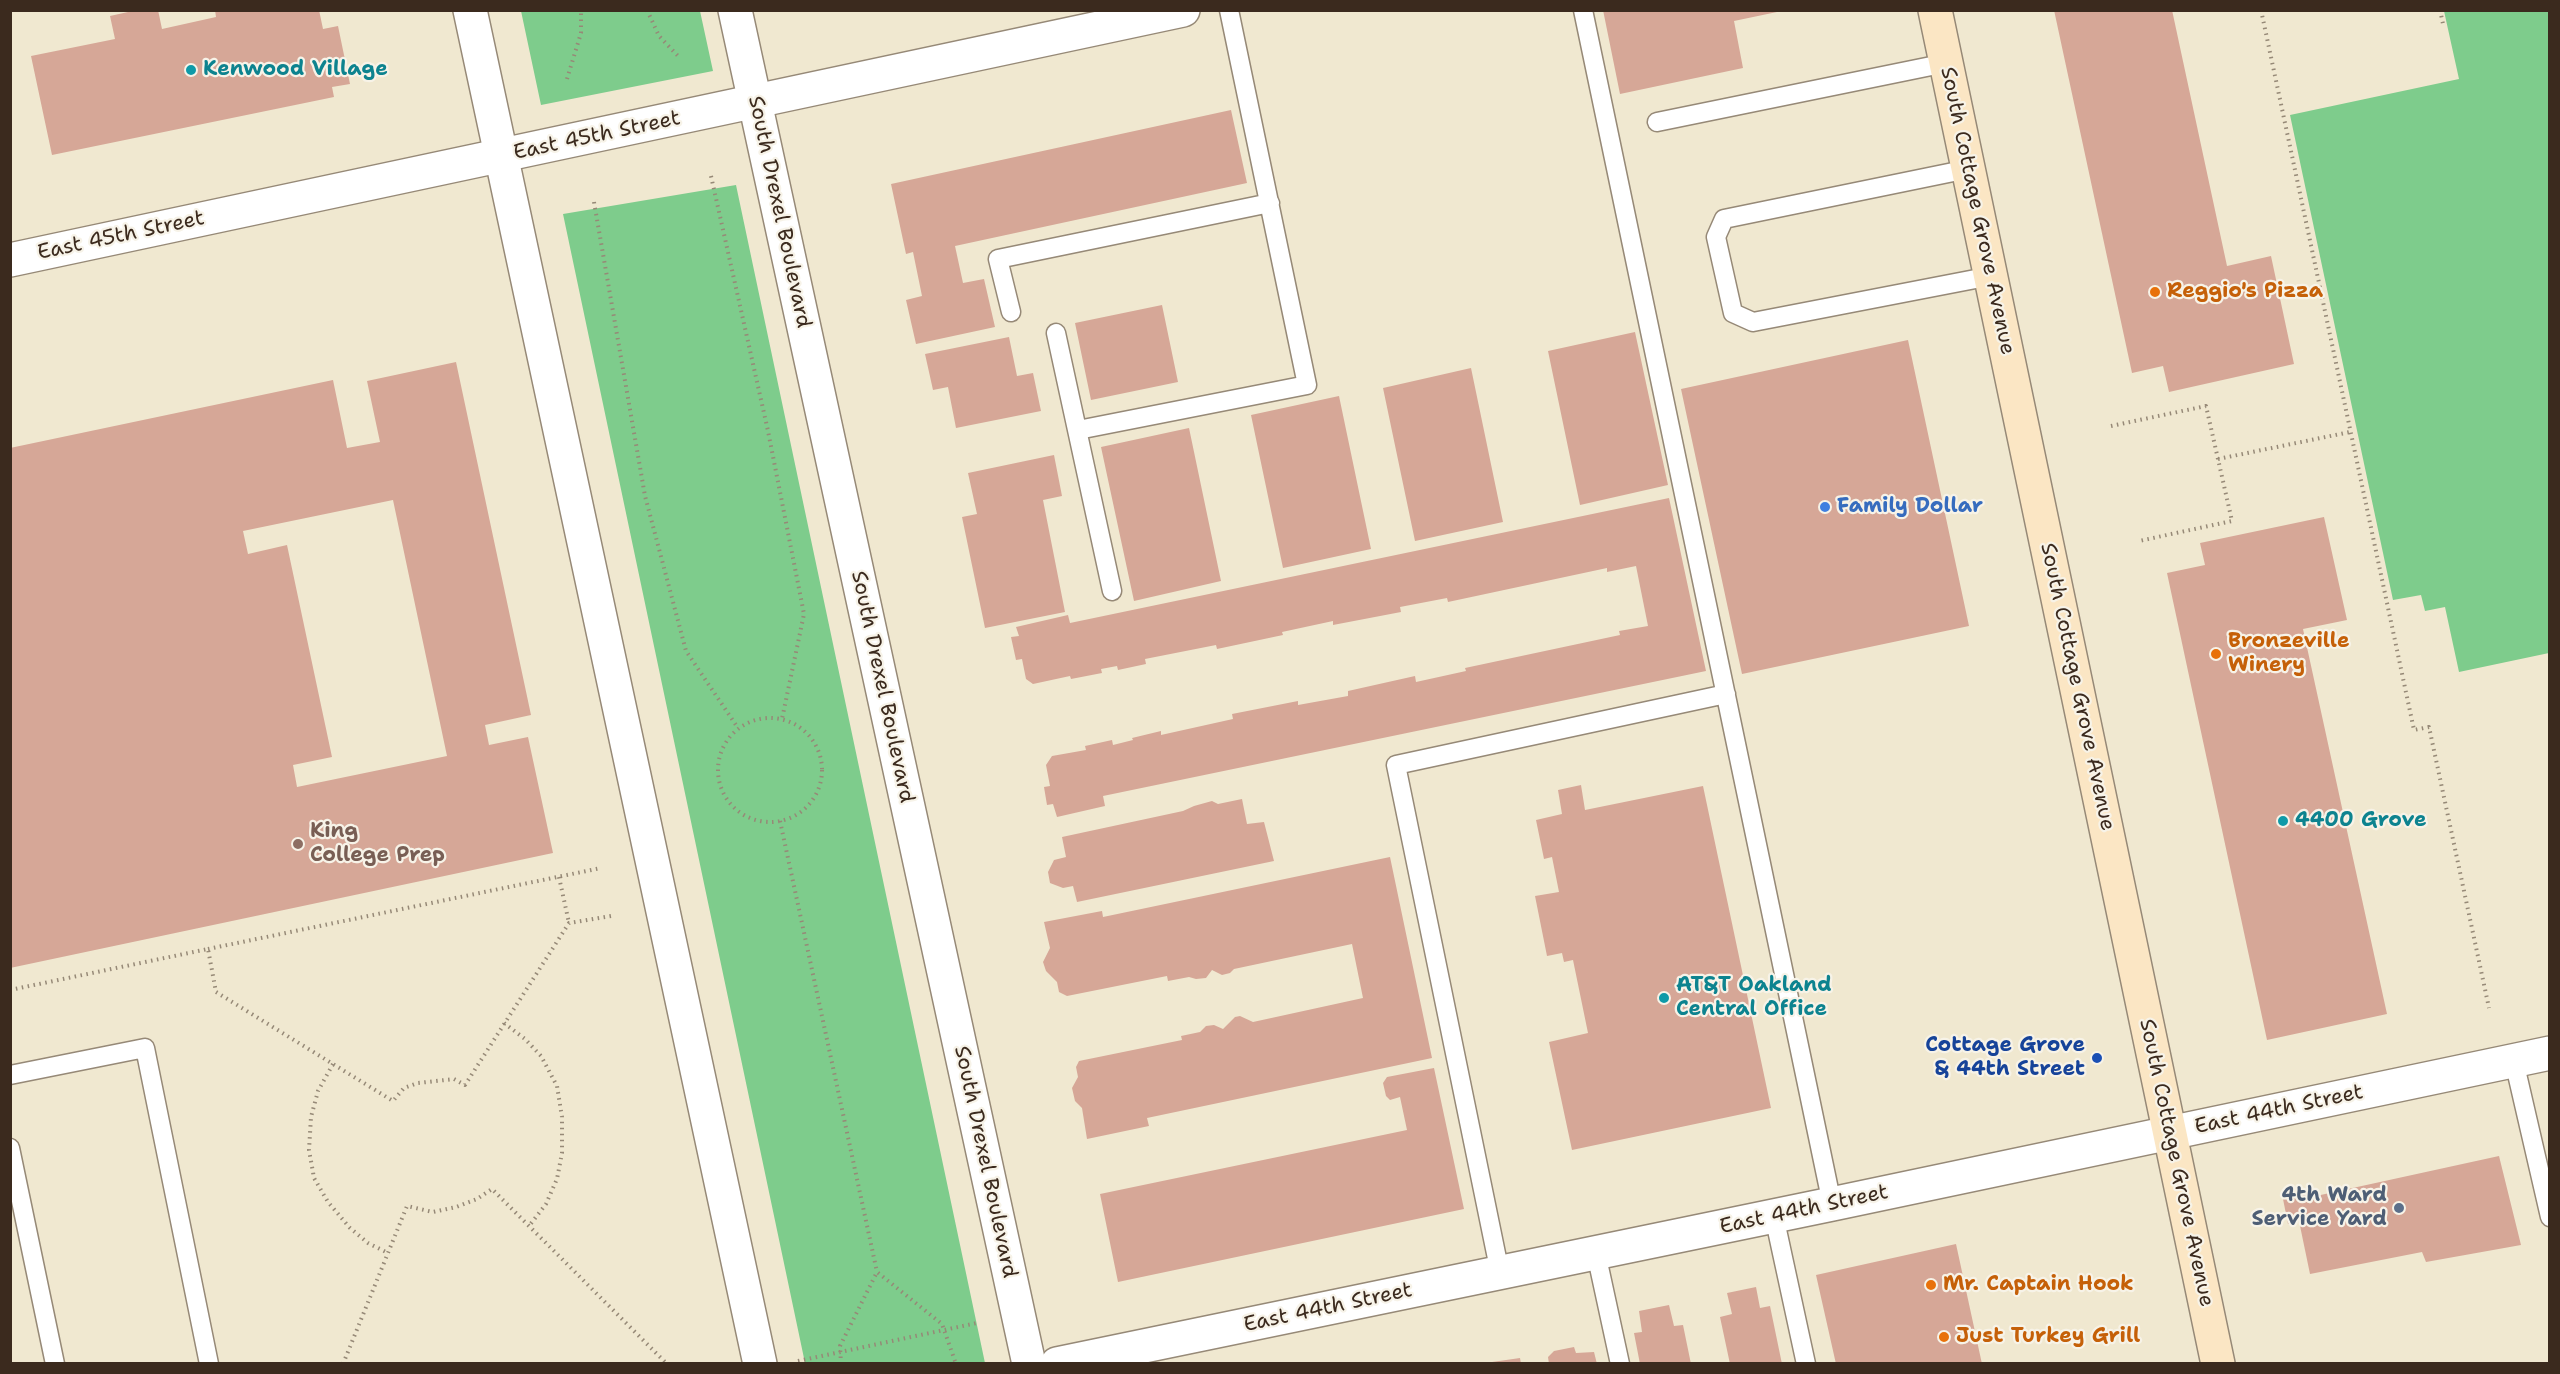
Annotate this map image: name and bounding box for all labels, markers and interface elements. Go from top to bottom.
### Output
place label: Kenwood Village [203,57,388,83]
marker: Kenwood Village [184,63,198,77]
street label: South Cottage Grove Avenue [1934,65,2020,357]
street label: South Drexel Boulevard [742,94,816,330]
street label: East 45th Street [511,106,683,166]
street label: East 45th Street [35,206,207,266]
place label: Reggio's Pizza [2167,279,2323,305]
marker: Reggio's Pizza [2148,285,2162,299]
place label: Family Dollar [1837,494,1983,520]
marker: Family Dollar [1818,500,1832,514]
street label: South Cottage Grove Avenue [2034,541,2120,833]
street label: South Drexel Boulevard [845,569,919,805]
place label: Bronzeville Winery [2228,629,2350,679]
marker: Bronzeville Winery [2209,647,2223,661]
place label: 4400 Grove [2295,808,2427,834]
marker: 4400 Grove [2276,814,2290,828]
place label: King College Prep [310,819,445,869]
marker: King College Prep [291,837,305,851]
place label: AT&T Oakland Central Office [1676,973,1832,1023]
marker: AT&T Oakland Central Office [1657,991,1671,1005]
street label: South Cottage Grove Avenue [2133,1017,2219,1309]
place label: Cottage Grove & 44th Street [1925,1033,2085,1083]
street label: South Drexel Boulevard [948,1044,1022,1280]
marker: Cottage Grove & 44th Street [2090,1051,2104,1065]
street label: East 44th Street [2192,1080,2366,1140]
street label: East 44th Street [1717,1180,1891,1240]
place label: 4th Ward Service Yard [2252,1183,2387,1233]
marker: 4th Ward Service Yard [2392,1201,2406,1215]
place label: Mr. Captain Hook [1943,1272,2134,1298]
street label: East 44th Street [1241,1278,1415,1338]
marker: Mr. Captain Hook [1924,1278,1938,1292]
place label: Just Turkey Grill [1956,1324,2140,1350]
marker: Just Turkey Grill [1937,1330,1951,1344]

